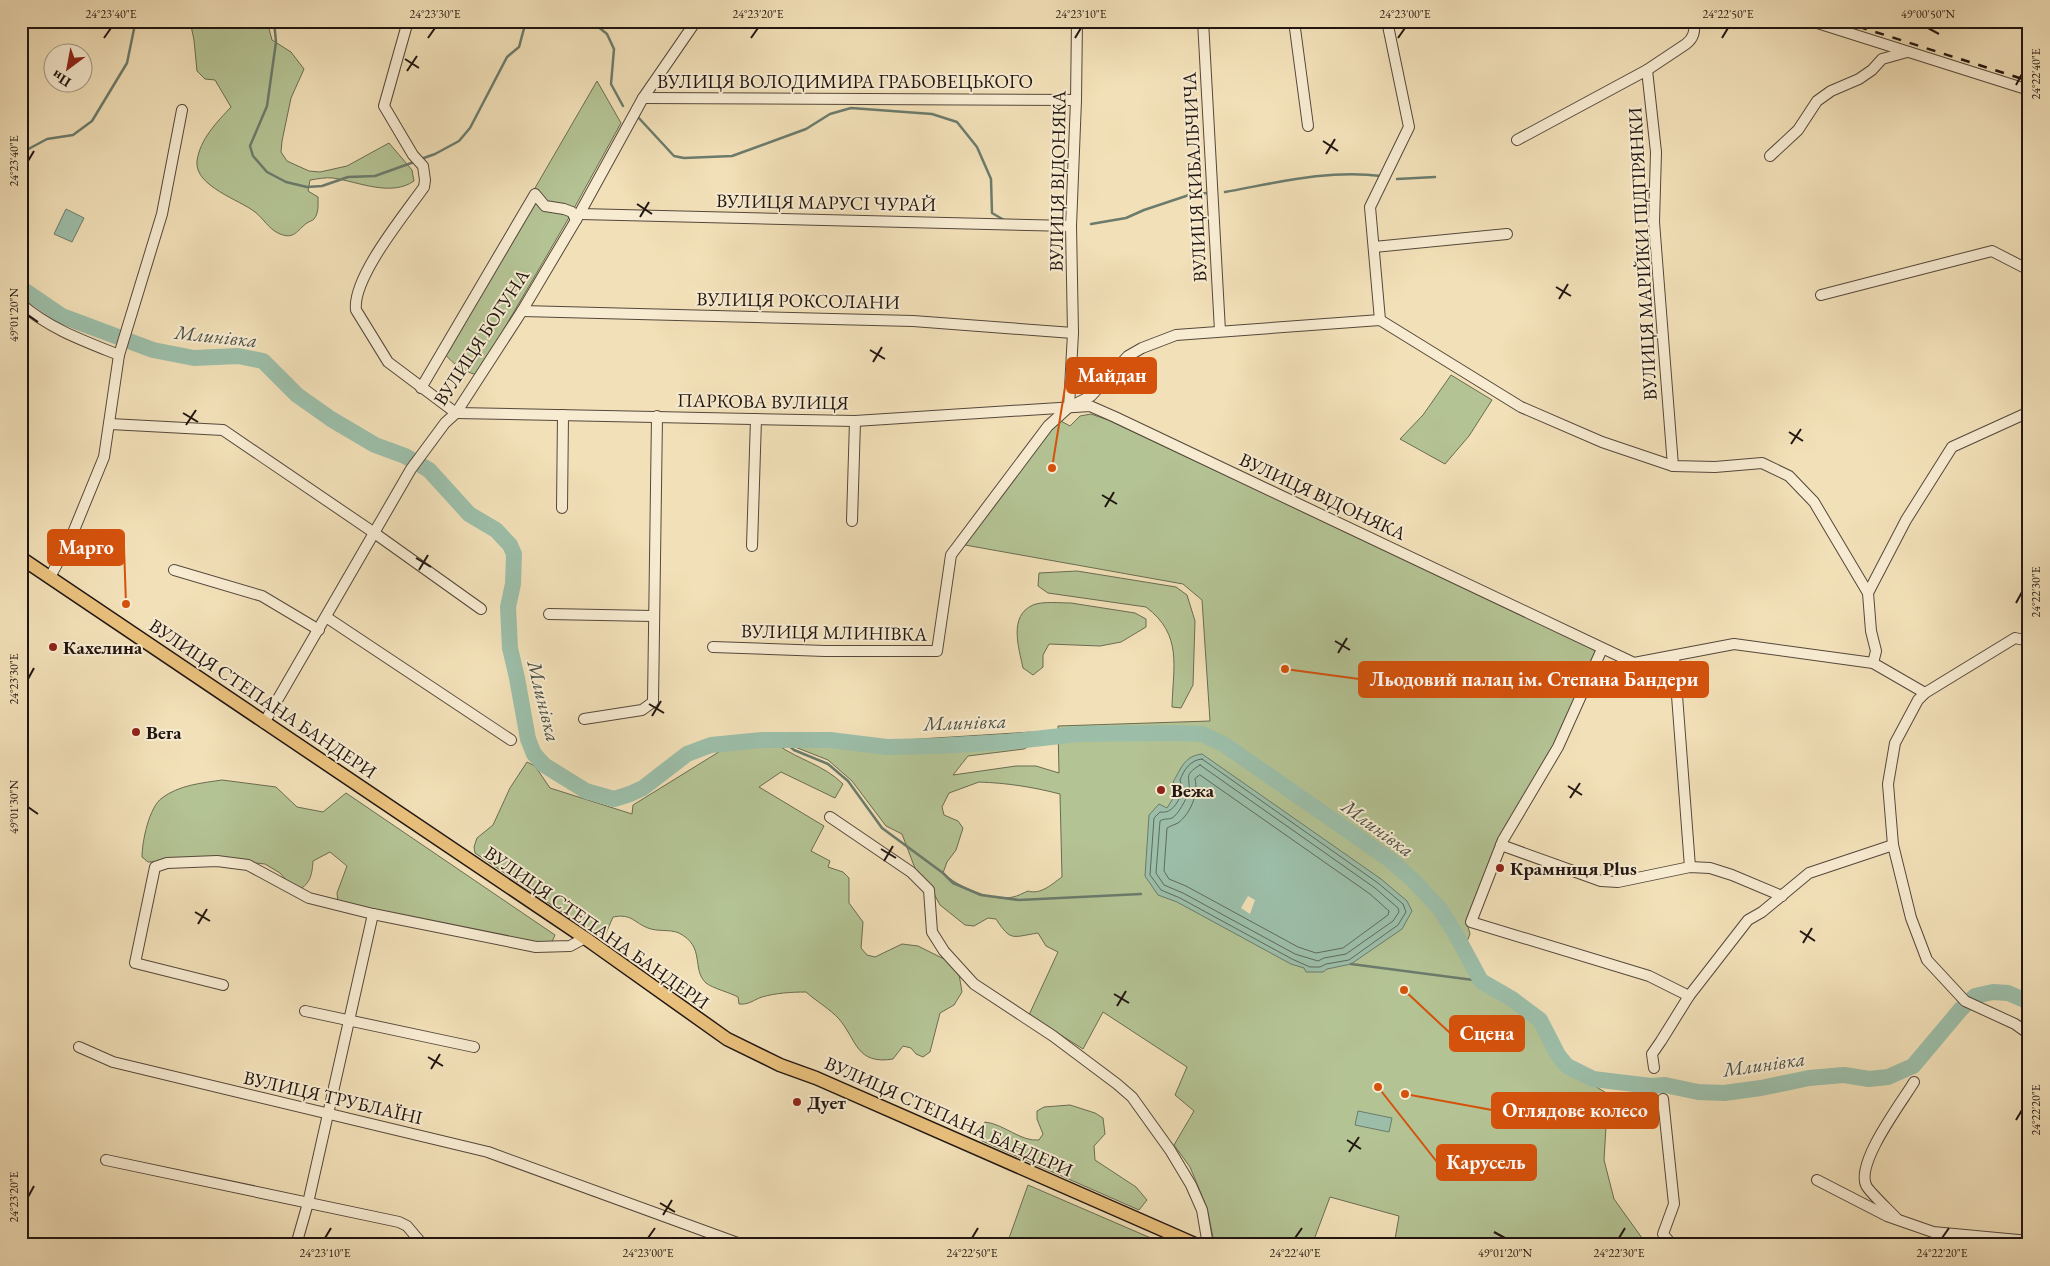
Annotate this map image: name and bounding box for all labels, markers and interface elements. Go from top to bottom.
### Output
text: 24°23'40"E [85,6,137,22]
text: 24°23'30"E [409,6,461,22]
text: 24°23'20"E [732,6,784,22]
text: 24°23'10"E [1055,6,1107,22]
text: 24°23'00"E [1379,6,1431,22]
text: 24°22'50"E [1702,6,1754,22]
text: 49°00'50"N [1901,6,1955,22]
north arrow [42,42,92,92]
text: 24°22'40"E [2028,48,2044,100]
text: Пн [48,66,74,92]
street label: ВУЛИЦЯ ВОЛОДИМИРА ГРАБОВЕЦЬКОГО [657,69,1033,94]
street label: ВУЛИЦЯ КИБАЛЬЧИЧА [1176,70,1212,283]
street label: ВУЛИЦЯ ВІДОНЯКА [1043,89,1072,272]
street label: ВУЛИЦЯ МАРІЙКИ ПІДГІРЯНКИ [1622,107,1663,401]
text: 24°23'40"E [6,135,22,187]
street label: ВУЛИЦЯ МАРУСІ ЧУРАЙ [716,188,936,217]
street label: ВУЛИЦЯ БОГУНА [428,263,535,410]
street label: ВУЛИЦЯ РОКСОЛАНИ [696,286,900,315]
text: 49°01'20"N [6,288,22,342]
water label: Млинівка [172,319,259,353]
callout: Майдан [1067,358,1156,393]
text: Майдан [1077,362,1147,388]
street label: ПАРКОВА ВУЛИЦЯ [677,388,849,415]
street label: ВУЛИЦЯ ВІДОНЯКА [1235,447,1411,546]
callout: Марго [48,530,124,565]
text: Марго [58,534,114,560]
text: 24°22'30"E [2028,566,2044,618]
street label: ВУЛИЦЯ СТЕПАНА БАНДЕРИ [144,613,381,784]
street label: ВУЛИЦЯ МЛИНІВКА [741,618,928,647]
place label: Кахелина [63,635,143,660]
marker: Кахелина [47,641,59,653]
text: 24°23'30"E [6,653,22,705]
water label: Млинівка [521,657,567,744]
callout: Льодовий палац ім. Степана Бандери [1359,662,1708,697]
text: Льодовий палац ім. Степана Бандери [1370,666,1699,692]
water label: Млинівка [922,708,1007,736]
place label: Вега [146,720,182,745]
marker: Вега [130,726,142,738]
place label: Вежа [1171,778,1215,803]
text: 49°01'30"N [6,780,22,834]
marker: Вежа [1155,784,1167,796]
water label: Млинівка [1336,793,1419,863]
street label: ВУЛИЦЯ СТЕПАНА БАНДЕРИ [479,840,714,1015]
place label: Крамниця Plus [1510,856,1637,881]
marker: Крамниця Plus [1494,862,1506,874]
callout: Сцена [1450,1016,1524,1051]
text: Сцена [1460,1020,1515,1046]
water label: Млинівка [1720,1045,1807,1083]
street label: ВУЛИЦЯ СТЕПАНА БАНДЕРИ [821,1050,1077,1183]
street label: ВУЛИЦЯ ТРУБЛАЇНІ [241,1065,425,1130]
text: 24°22'20"E [2028,1084,2044,1136]
place label: Дует [807,1090,846,1115]
callout: Оглядове колесо [1492,1093,1658,1128]
marker: Дует [791,1096,803,1108]
text: Оглядове колесо [1502,1097,1648,1123]
callout: Карусель [1437,1145,1536,1180]
text: Карусель [1446,1149,1526,1175]
text: 24°23'20"E [6,1171,22,1223]
text: 24°23'10"E [299,1245,351,1261]
text: 24°23'00"E [622,1245,674,1261]
text: 24°22'50"E [946,1245,998,1261]
text: 24°22'40"E [1269,1245,1321,1261]
text: 49°01'20"N [1478,1245,1532,1261]
text: 24°22'30"E [1593,1245,1645,1261]
text: 24°22'20"E [1916,1245,1968,1261]

